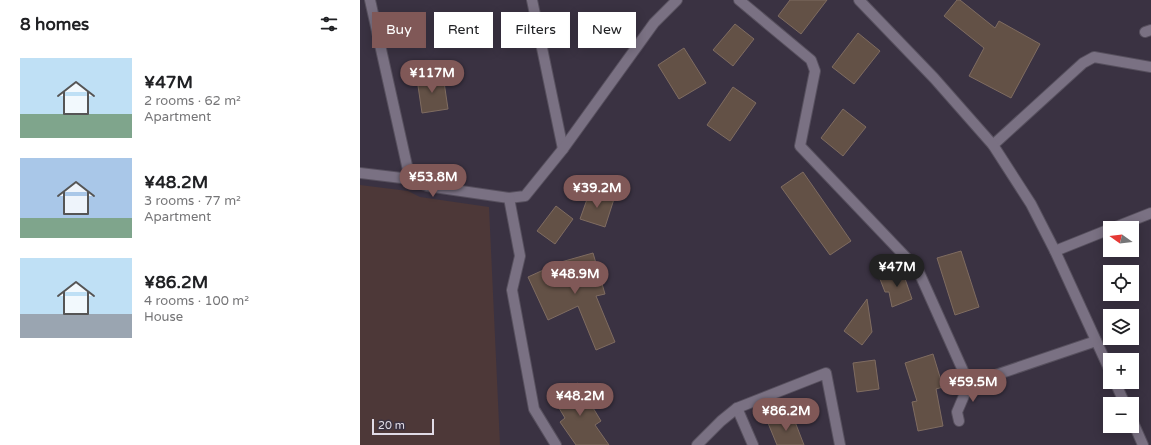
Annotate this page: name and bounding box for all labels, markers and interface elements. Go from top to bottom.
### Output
chip: Buy [372,12,426,48]
chip: Rent [434,12,493,48]
chip: Filters [501,12,570,48]
chip: New [578,12,636,48]
icon: filters [318,13,340,35]
text: 8 homes [20,14,89,35]
pin: ¥117M [404,60,460,94]
text: ¥117M [409,65,455,81]
text: ¥47M [144,72,193,93]
icon: home [52,74,100,122]
text: 2 rooms · 62 m² [144,93,241,109]
text: Apartment [144,109,211,125]
pin: ¥53.8M [400,164,466,198]
text: ¥53.8M [409,169,457,185]
text: ¥48.2M [144,172,208,193]
icon: home [52,174,100,222]
pin: ¥39.2M [564,175,630,209]
text: ¥39.2M [573,180,621,196]
text: 3 rooms · 77 m² [144,193,241,209]
text: Apartment [144,209,211,225]
north arrow [1103,221,1139,257]
map controls [1103,221,1139,433]
pin: ¥47M [873,254,921,288]
text: ¥47M [878,259,916,275]
pin: ¥48.9M [542,261,608,295]
button: locate [1103,265,1139,301]
text: ¥48.9M [551,266,599,282]
text: ¥86.2M [144,272,208,293]
icon: home [52,274,100,322]
text: 4 rooms · 100 m² [144,293,249,309]
text: House [144,309,183,325]
button: layers [1103,309,1139,345]
button: + [1103,353,1139,389]
pin: ¥59.5M [940,369,1006,403]
text: ¥59.5M [949,374,997,390]
pin: ¥48.2M [547,383,613,417]
text: ¥48.2M [556,388,604,404]
button: − [1103,397,1139,433]
pin: ¥86.2M [753,398,819,432]
text: ¥86.2M [762,403,810,419]
scale bar [372,417,434,436]
text: 20 m [378,419,405,432]

